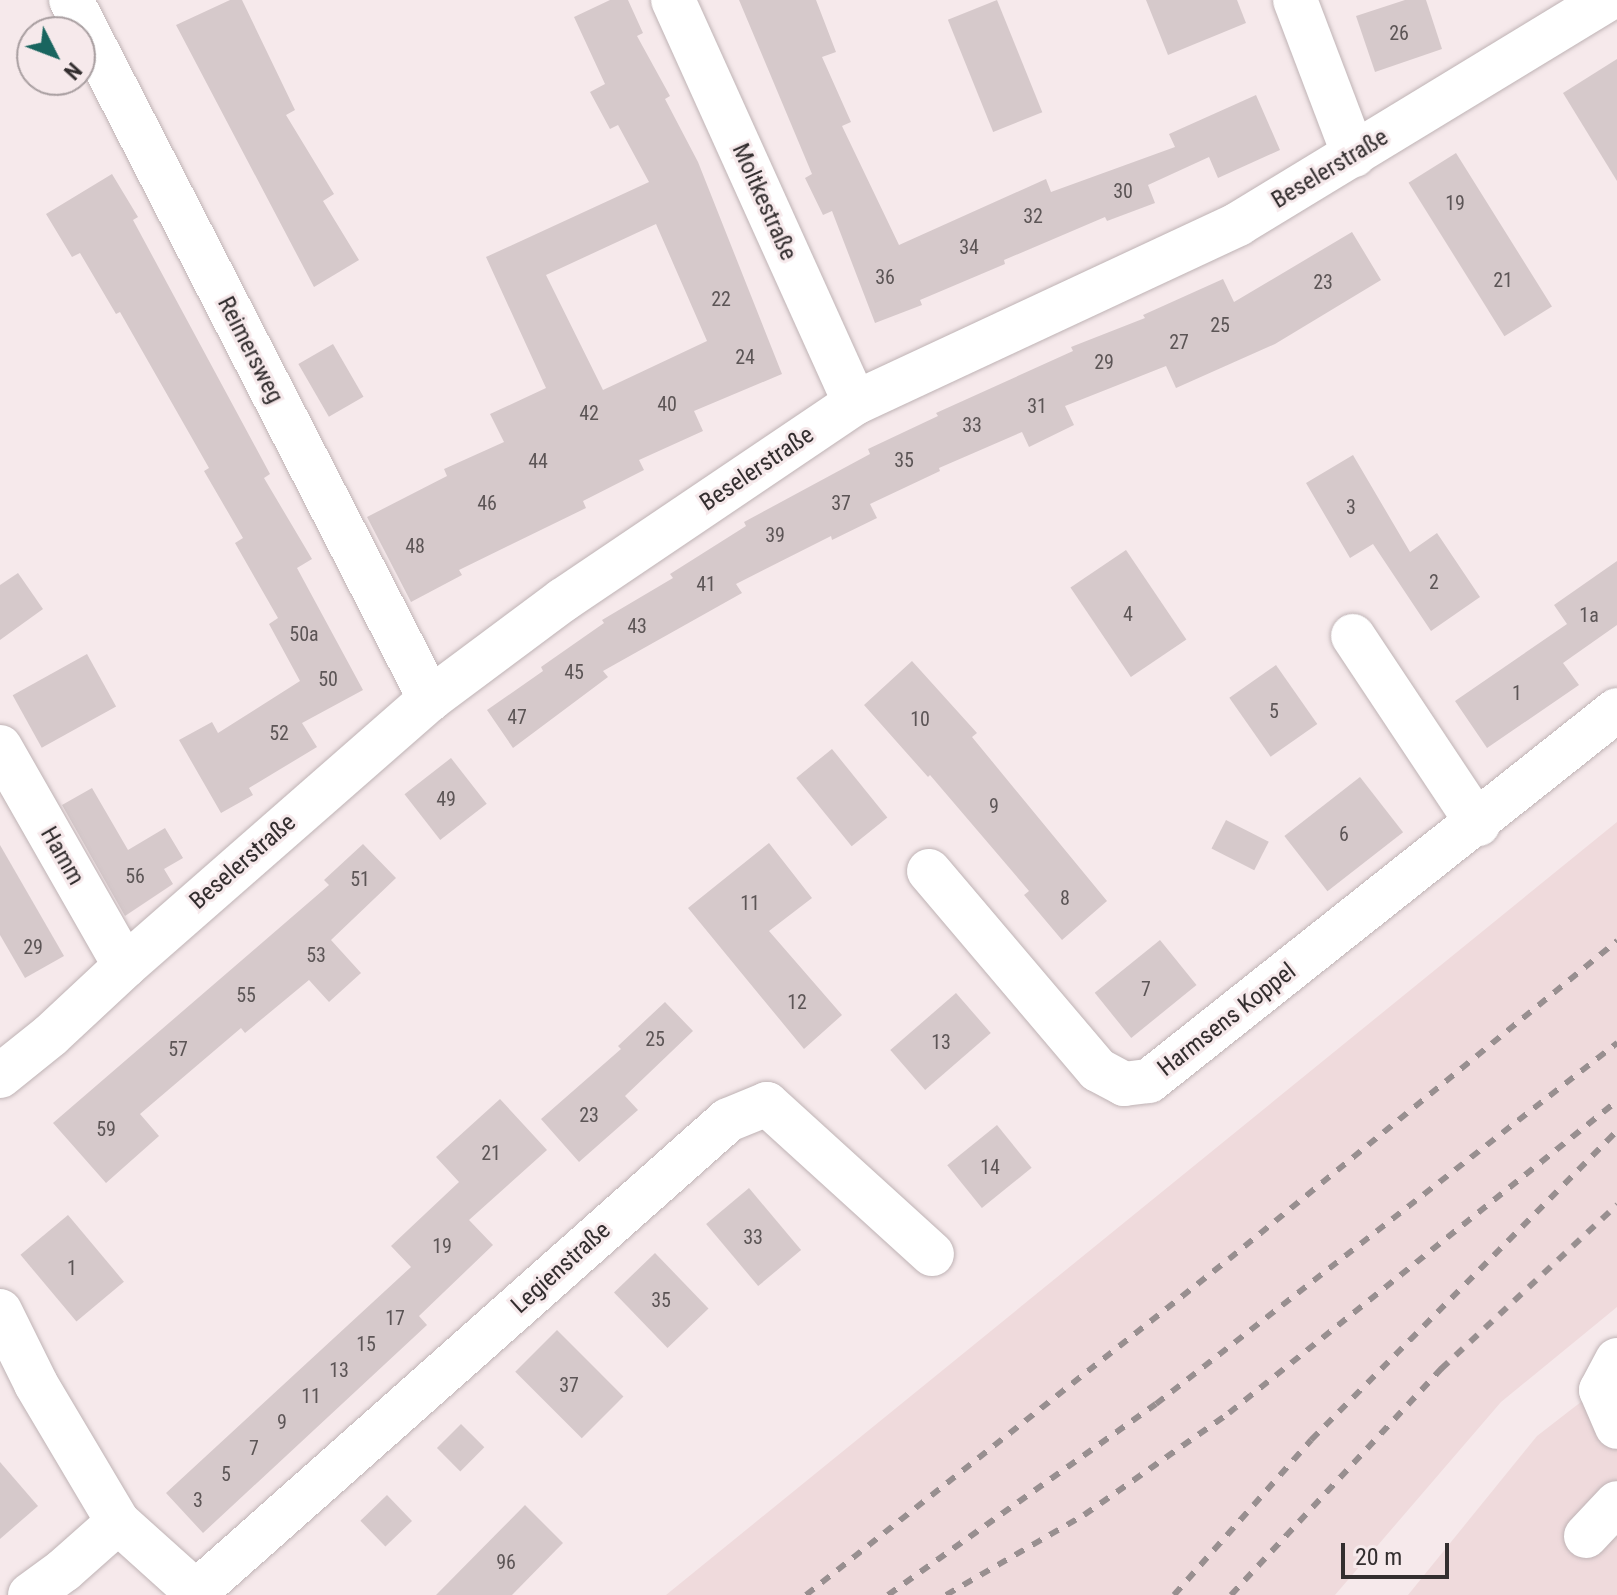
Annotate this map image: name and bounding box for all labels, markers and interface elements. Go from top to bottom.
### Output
north arrow [16,16,96,96]
house number: 26 [1389,21,1409,45]
text: N [59,58,87,84]
street label: Beselerstraße [1267,123,1393,215]
street label: Moltkestraße [725,139,803,265]
house number: 30 [1113,179,1133,203]
house number: 19 [1445,191,1465,215]
house number: 32 [1023,204,1043,228]
house number: 34 [959,235,979,259]
house number: 36 [875,265,895,289]
house number: 21 [1493,268,1513,292]
house number: 23 [1313,270,1333,294]
house number: 22 [711,287,731,311]
street label: Reimersweg [211,292,289,408]
house number: 25 [1210,313,1230,337]
house number: 27 [1169,330,1189,354]
house number: 24 [735,345,755,369]
house number: 29 [1094,350,1114,374]
house number: 40 [657,392,677,416]
house number: 31 [1027,394,1047,418]
house number: 42 [579,401,599,425]
house number: 33 [962,413,982,437]
street label: Beselerstraße [695,420,819,518]
house number: 35 [894,448,914,472]
house number: 44 [528,449,548,473]
house number: 46 [477,491,497,515]
house number: 37 [831,491,851,515]
house number: 3 [1346,495,1356,519]
house number: 39 [765,523,785,547]
house number: 48 [405,534,425,558]
house number: 2 [1429,570,1439,594]
house number: 41 [696,572,716,596]
house number: 4 [1123,602,1133,626]
house number: 1a [1579,603,1599,627]
house number: 43 [627,614,647,638]
house number: 50a [289,622,319,646]
house number: 45 [564,660,584,684]
house number: 50 [318,667,338,691]
house number: 1 [1512,681,1522,705]
house number: 5 [1269,699,1279,723]
house number: 47 [507,705,527,729]
house number: 10 [910,707,930,731]
house number: 52 [269,721,289,745]
house number: 49 [436,787,456,811]
house number: 9 [989,794,999,818]
street label: Beselerstraße [184,808,302,916]
street label: Hamm [34,822,90,890]
house number: 6 [1339,822,1349,846]
house number: 56 [125,864,145,888]
house number: 51 [350,867,370,891]
house number: 8 [1060,886,1070,910]
house number: 11 [740,891,760,915]
house number: 29 [23,935,43,959]
house number: 53 [306,943,326,967]
street label: Harmsens Koppel [1152,957,1302,1083]
house number: 7 [1141,977,1151,1001]
house number: 55 [236,983,256,1007]
house number: 12 [787,990,807,1014]
house number: 25 [645,1027,665,1051]
house number: 13 [931,1030,951,1054]
house number: 57 [168,1037,188,1061]
house number: 23 [579,1103,599,1127]
house number: 59 [96,1117,116,1141]
house number: 21 [481,1141,501,1165]
house number: 14 [980,1155,1000,1179]
street label: Legienstraße [506,1216,616,1320]
house number: 33 [743,1225,763,1249]
house number: 19 [432,1234,452,1258]
house number: 1 [67,1256,77,1280]
house number: 35 [651,1288,671,1312]
house number: 17 [385,1306,405,1330]
house number: 15 [356,1332,376,1356]
house number: 13 [329,1358,349,1382]
house number: 37 [559,1373,579,1397]
house number: 11 [301,1384,321,1408]
house number: 9 [277,1410,287,1434]
house number: 7 [249,1436,259,1460]
house number: 5 [221,1462,231,1486]
house number: 3 [193,1488,203,1512]
scale bar [1345,1527,1453,1577]
text: 20 m [1355,1543,1402,1571]
house number: 96 [496,1550,516,1574]

